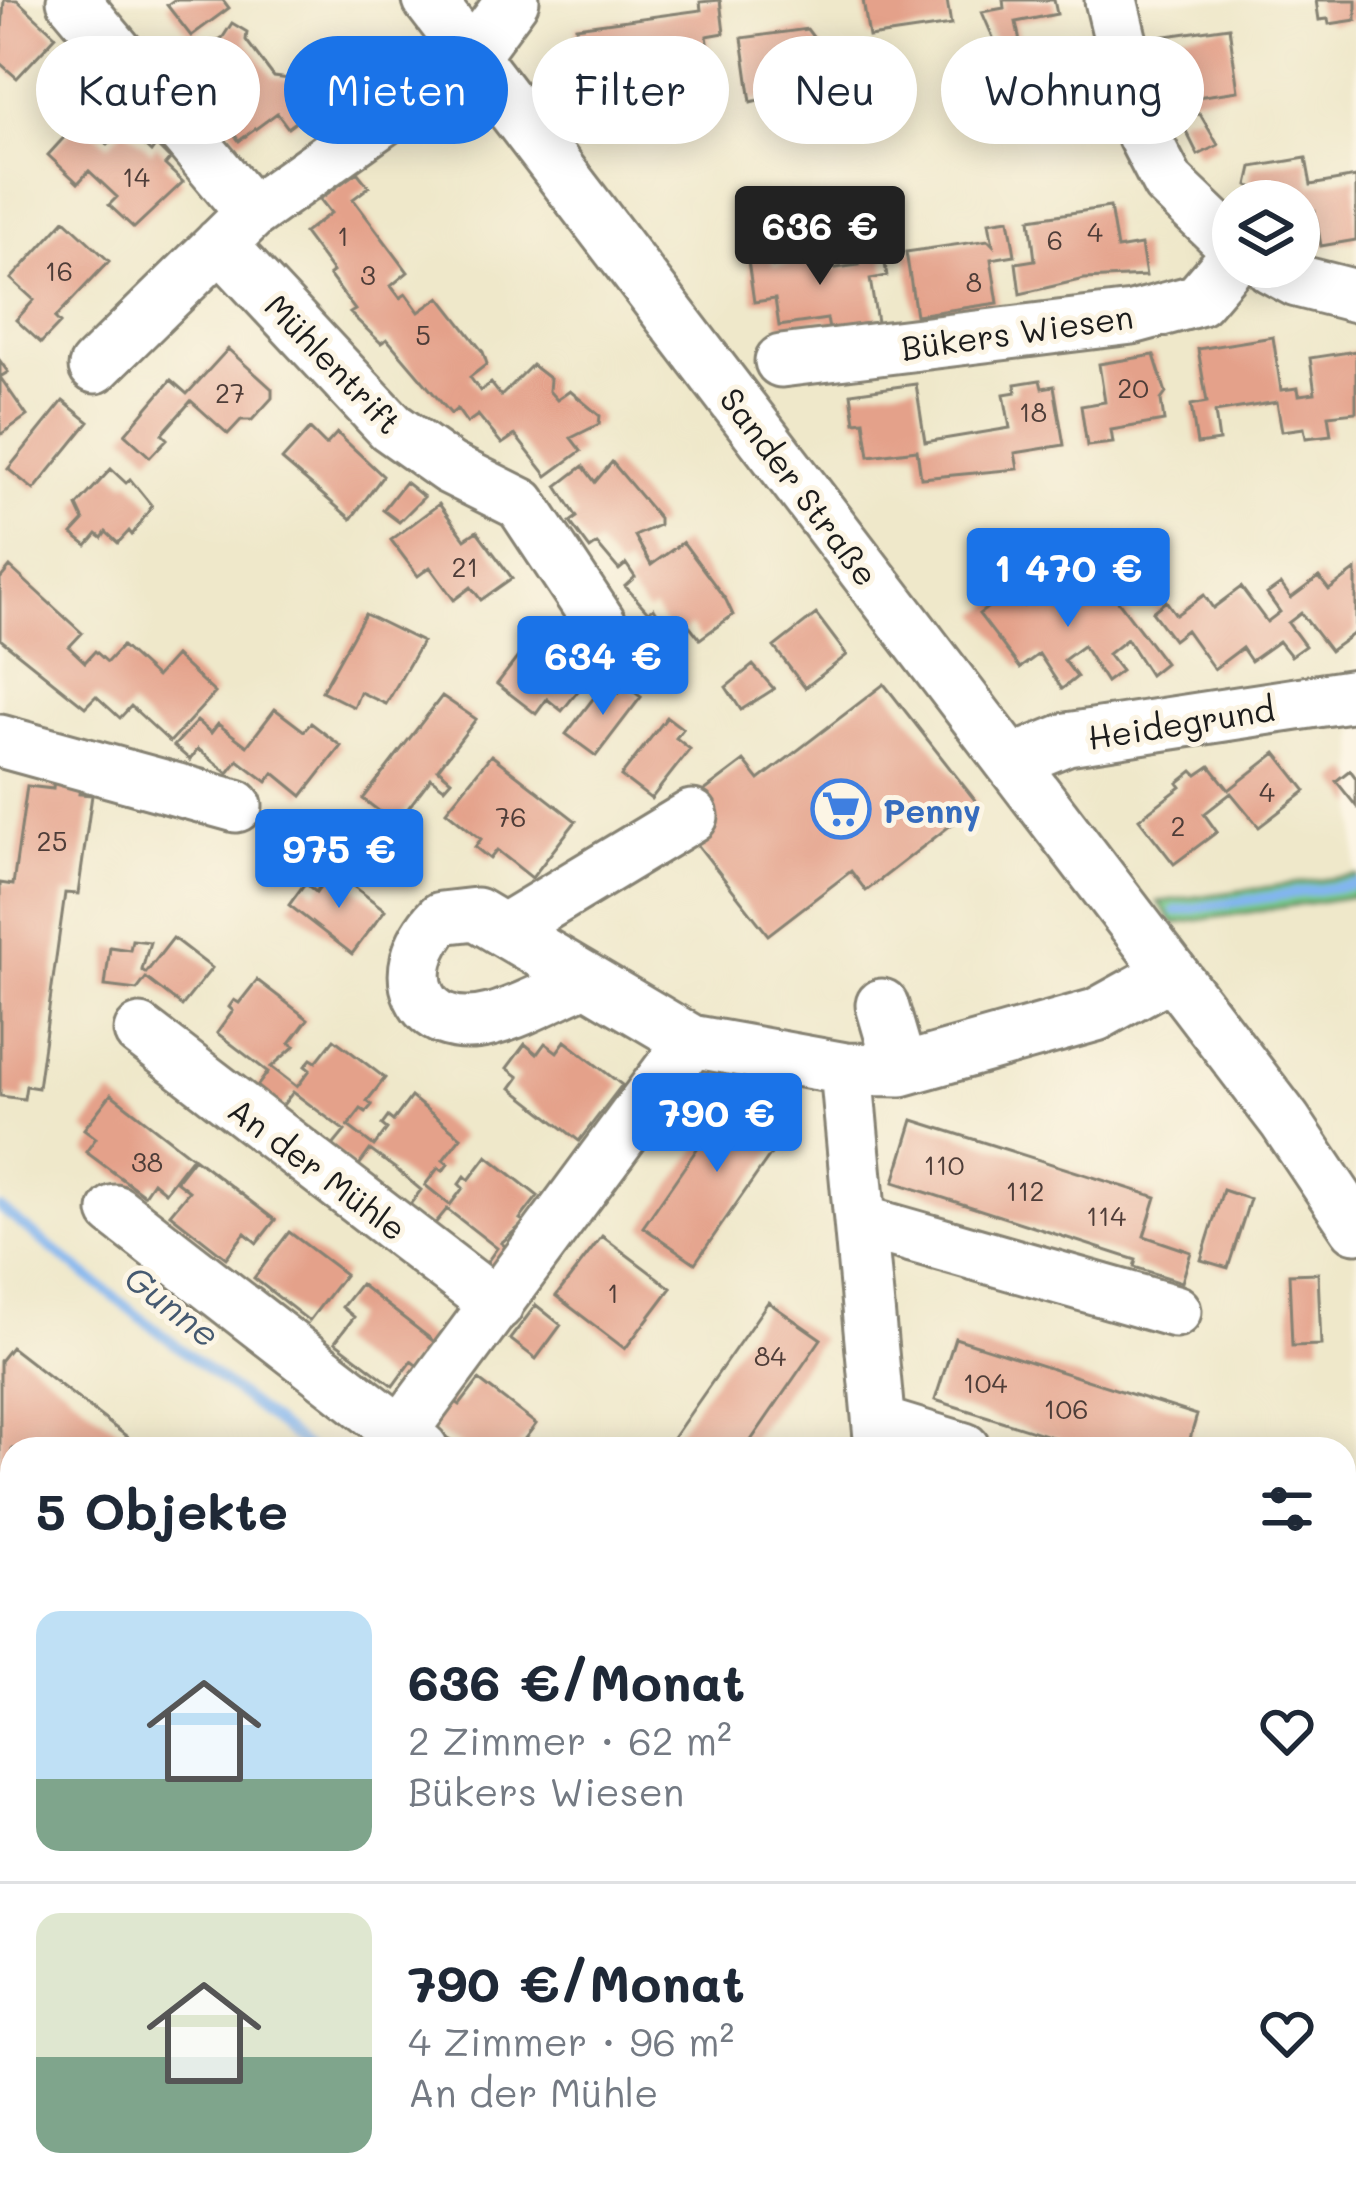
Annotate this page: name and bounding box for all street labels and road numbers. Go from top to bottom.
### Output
street label: Mühlentrift [257,284,411,442]
street label: Bükers Wiesen [898,293,1136,369]
street label: Sander Straße [711,378,889,594]
street label: Heidegrund [1085,686,1277,758]
street label: An der Mühle [220,1087,416,1249]

